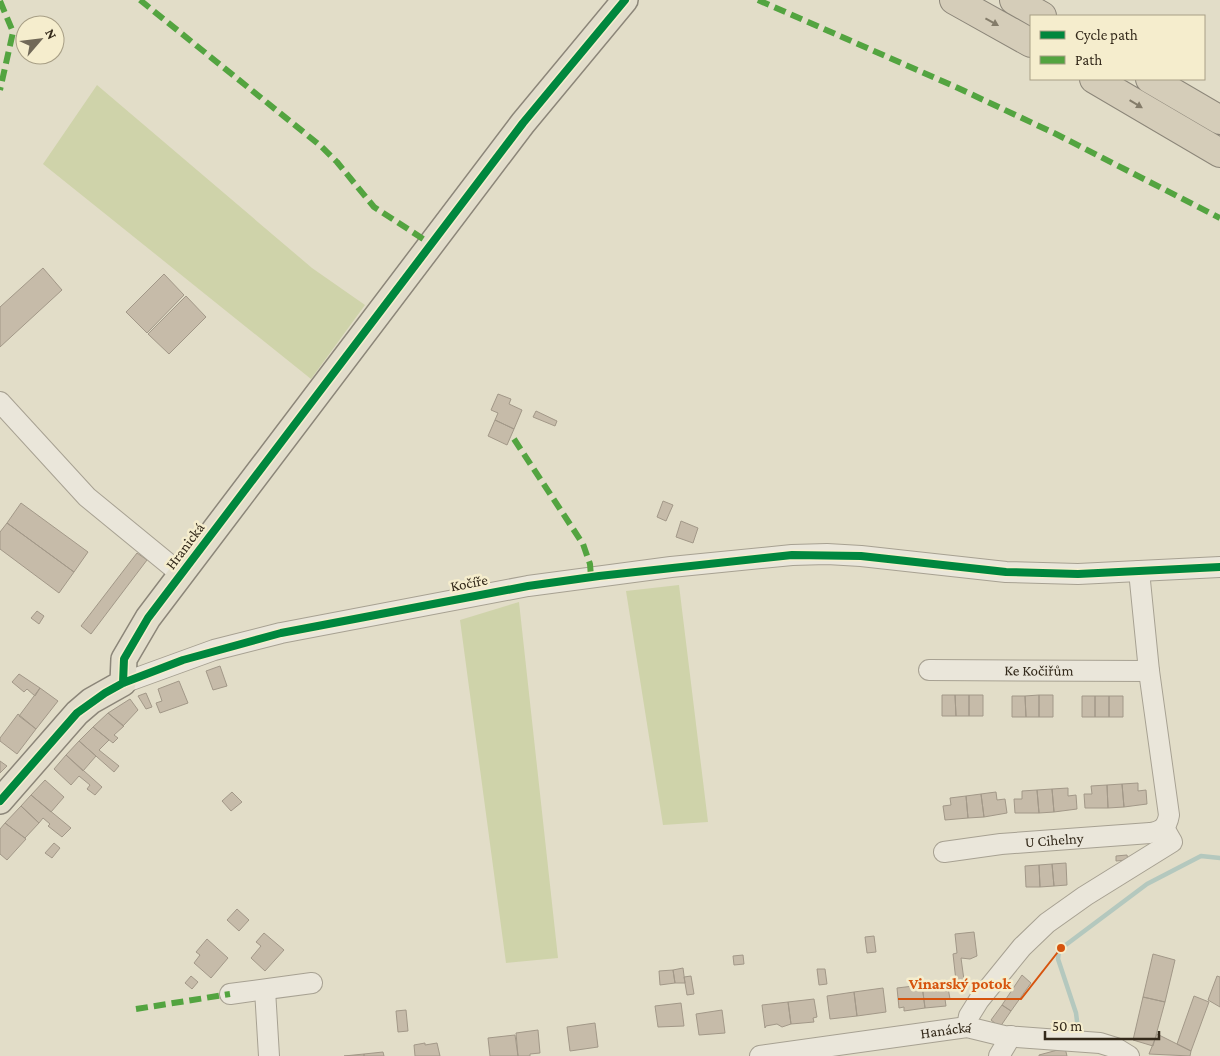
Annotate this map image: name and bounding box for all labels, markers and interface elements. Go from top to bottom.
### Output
north arrow [15,15,65,65]
legend [1030,15,1205,80]
one-way arrow [986,17,999,26]
text: N [42,26,61,42]
text: Cycle path [1075,27,1138,44]
text: Path [1075,52,1102,68]
one-way arrow [1129,99,1142,108]
street label: Hranická [162,520,208,572]
street label: Kočíře [449,571,489,594]
street label: Ke Kočiřům [1004,662,1074,679]
street label: U Cihelny [1024,830,1084,850]
callout: Vinarský potok [898,968,1021,999]
text: Vinarský potok [908,975,1012,992]
scale bar [1045,1008,1159,1040]
text: 50 m [1052,1018,1082,1034]
street label: Hanácká [919,1019,974,1041]

